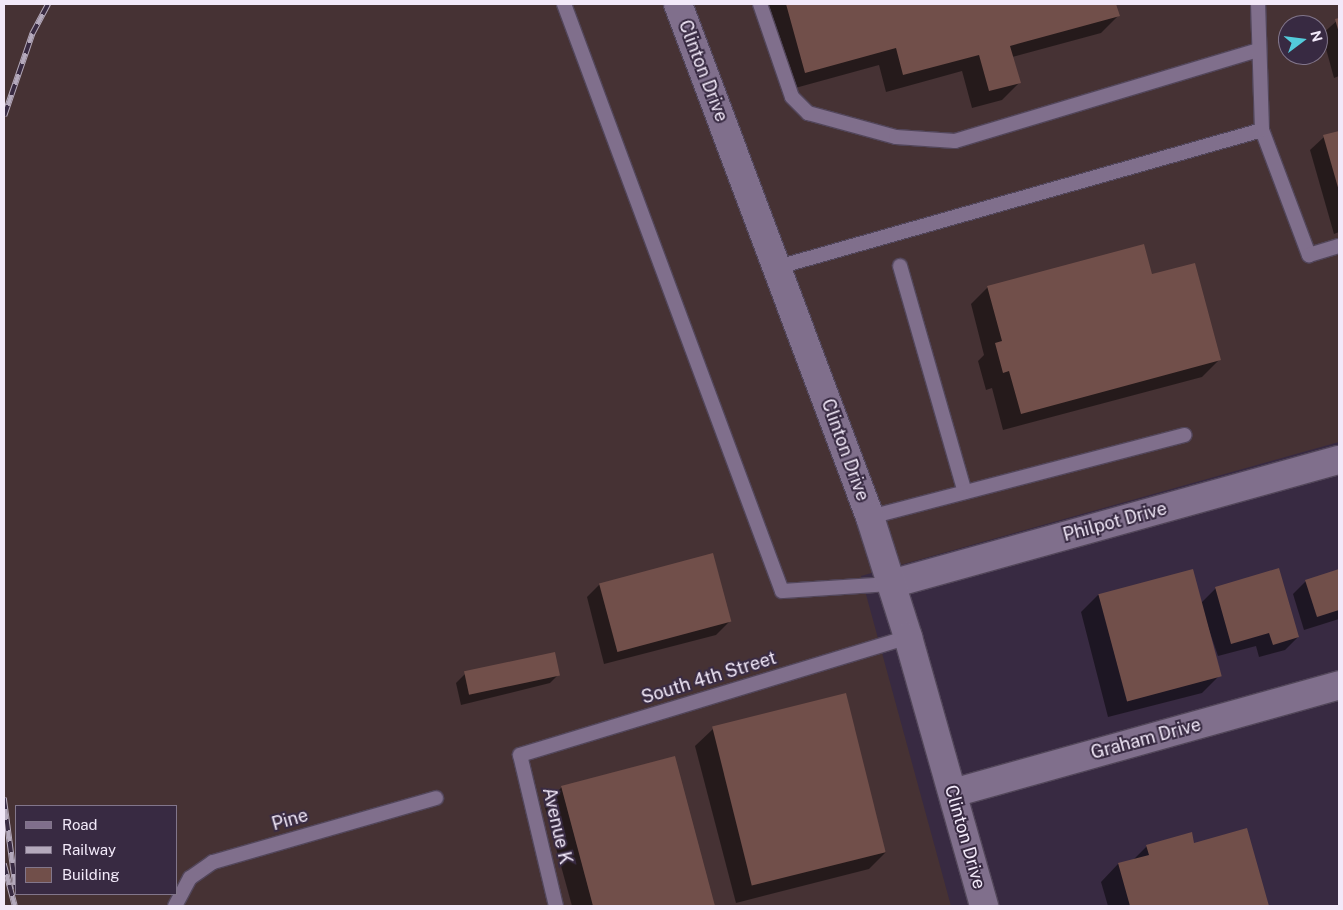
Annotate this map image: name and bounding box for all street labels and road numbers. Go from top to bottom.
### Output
street label: Clinton Drive [674,17,732,125]
street label: Clinton Drive [817,396,873,504]
street label: Philpot Drive [1061,498,1169,546]
street label: South 4th Street [639,647,779,709]
street label: Graham Drive [1089,714,1203,764]
street label: Clinton Drive [940,783,990,891]
street label: Avenue K [538,785,576,867]
street label: Pine [269,805,311,835]

